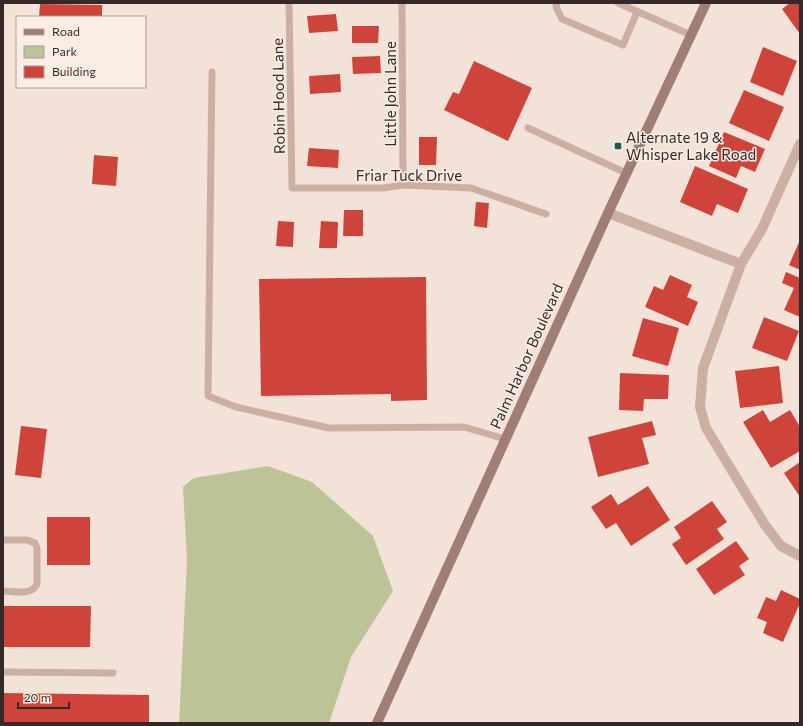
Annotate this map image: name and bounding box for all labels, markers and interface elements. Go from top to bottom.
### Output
legend [16,16,146,88]
text: Road [52,24,80,38]
street label: Robin Hood Lane [268,38,288,154]
street label: Little John Lane [381,41,399,147]
text: Park [52,44,78,58]
text: Building [52,64,96,78]
place label: Alternate 19 & Whisper Lake Road [626,128,756,163]
marker: Alternate 19 & Whisper Lake Road [613,141,623,151]
street label: Friar Tuck Drive [356,166,462,184]
street label: Palm Harbor Boulevard [486,281,566,431]
scale bar [18,684,69,710]
text: 20 m [24,690,51,704]

